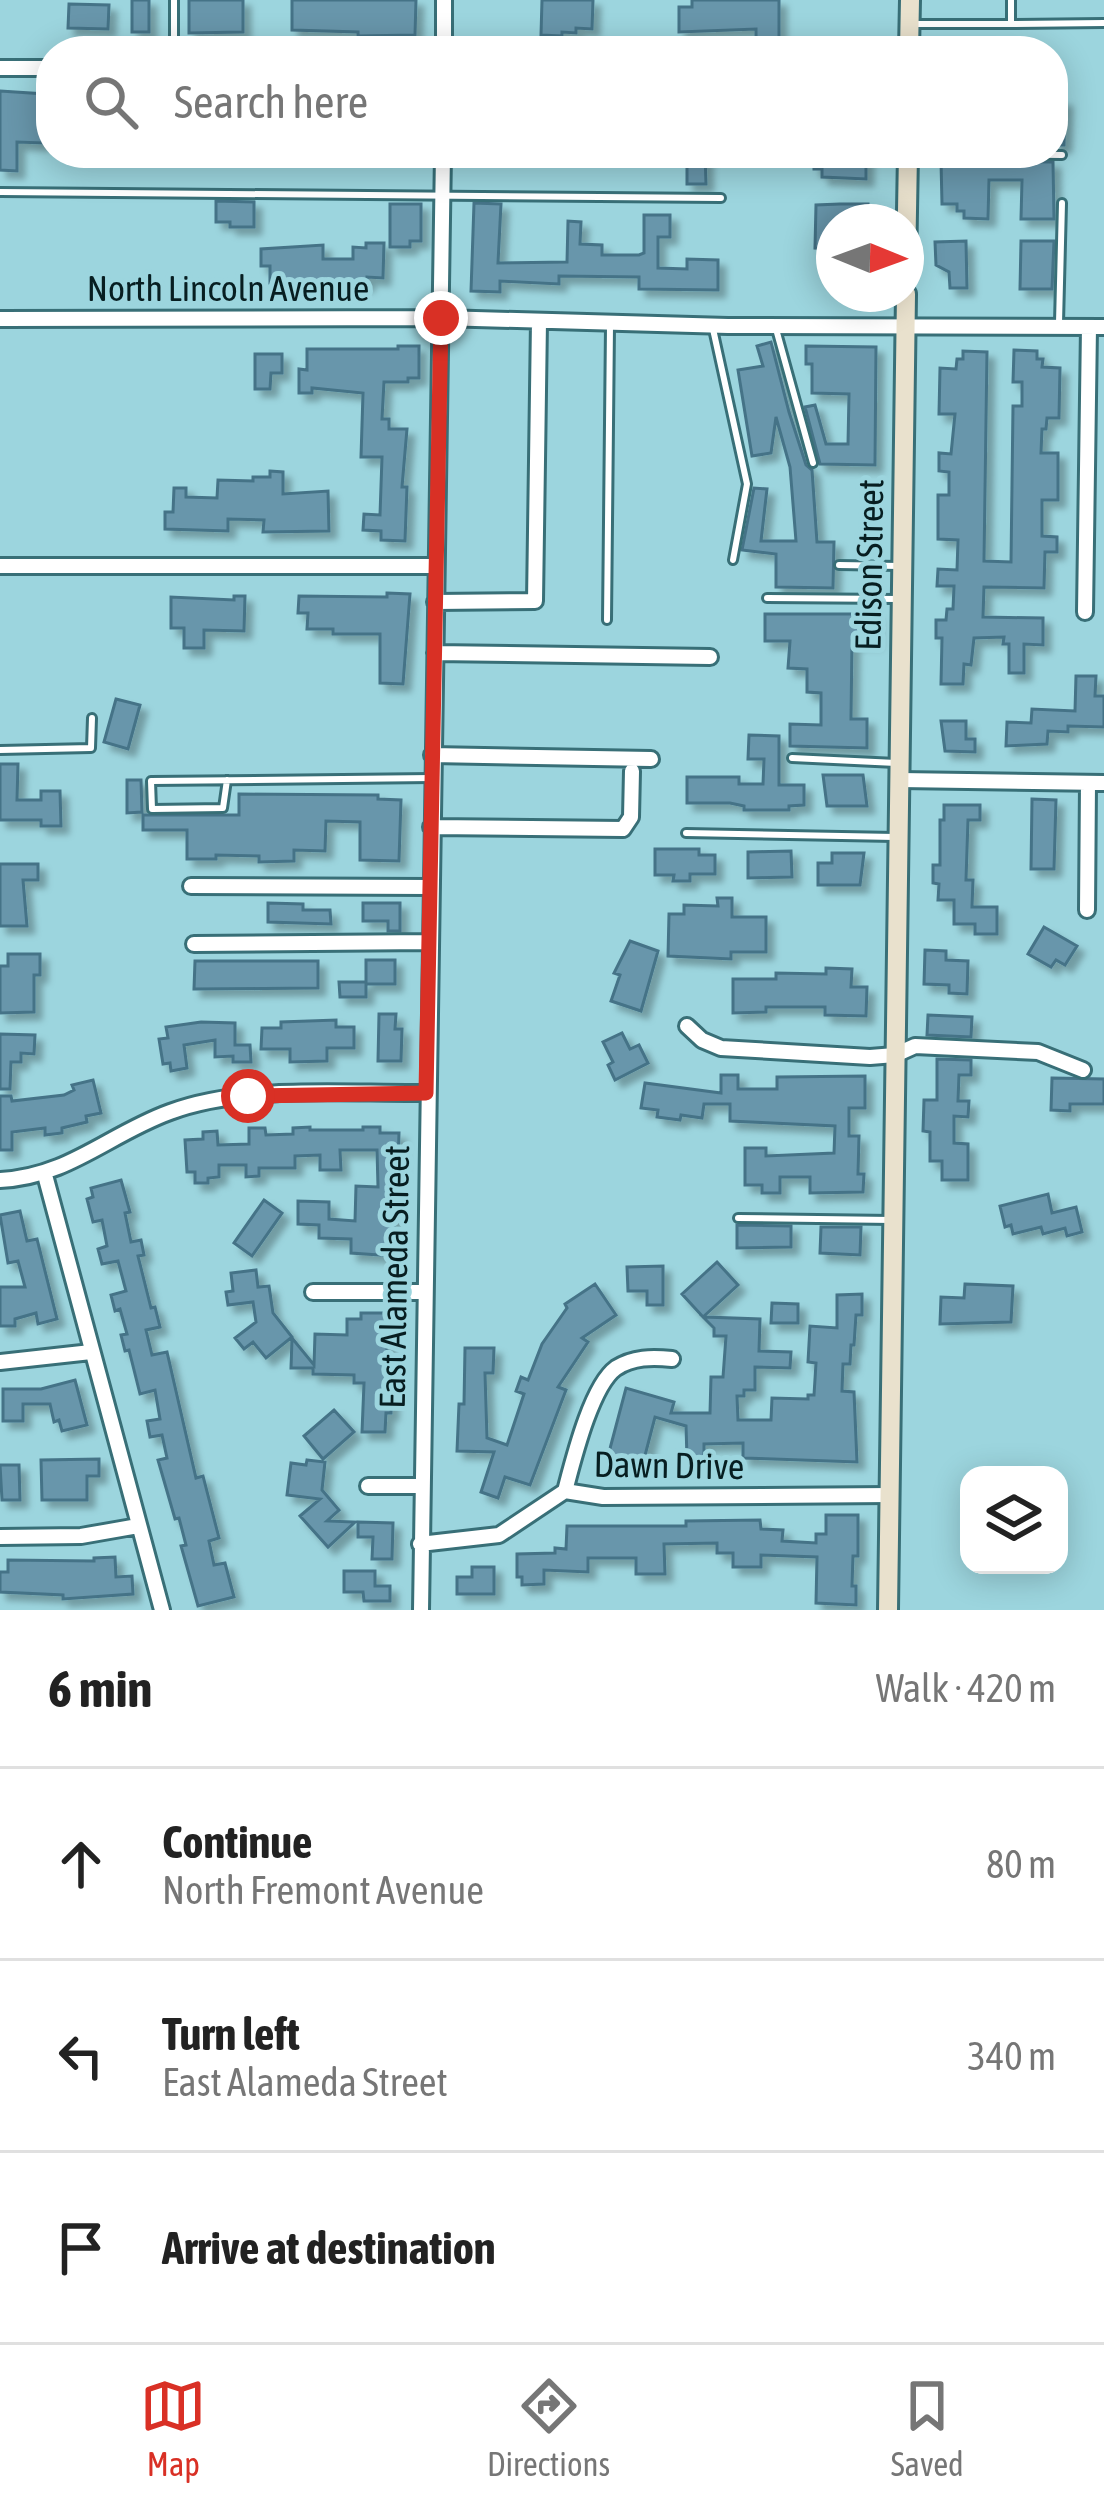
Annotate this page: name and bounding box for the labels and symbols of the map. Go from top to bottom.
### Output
north arrow [816,204,924,312]
street label: North Lincoln Avenue [87,267,369,309]
route end [414,291,468,345]
street label: Edison Street [847,479,891,651]
route start [221,1069,275,1123]
street label: East Alameda Street [371,1145,417,1409]
street label: Dawn Drive [593,1443,745,1487]

